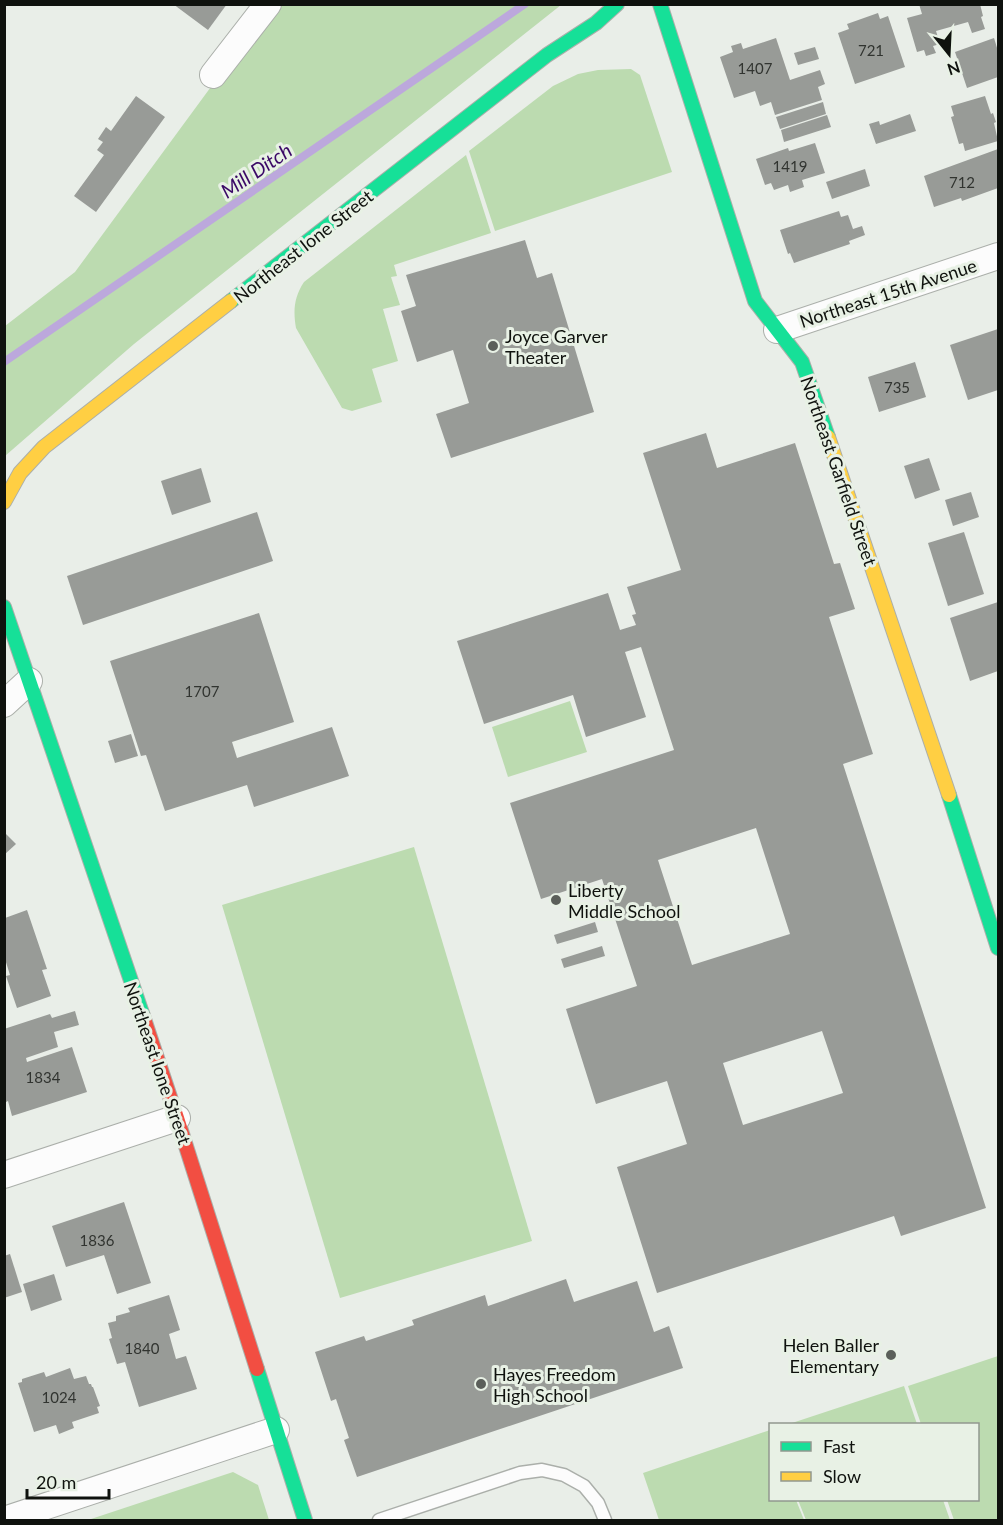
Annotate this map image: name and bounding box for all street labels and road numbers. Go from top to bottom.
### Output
street label: Northeast Ione Street [229,184,377,307]
street label: Northeast 15th Avenue [797,254,979,332]
street label: Northeast Garfield Street [796,373,882,569]
street label: Northeast Ione Street [120,979,196,1148]

